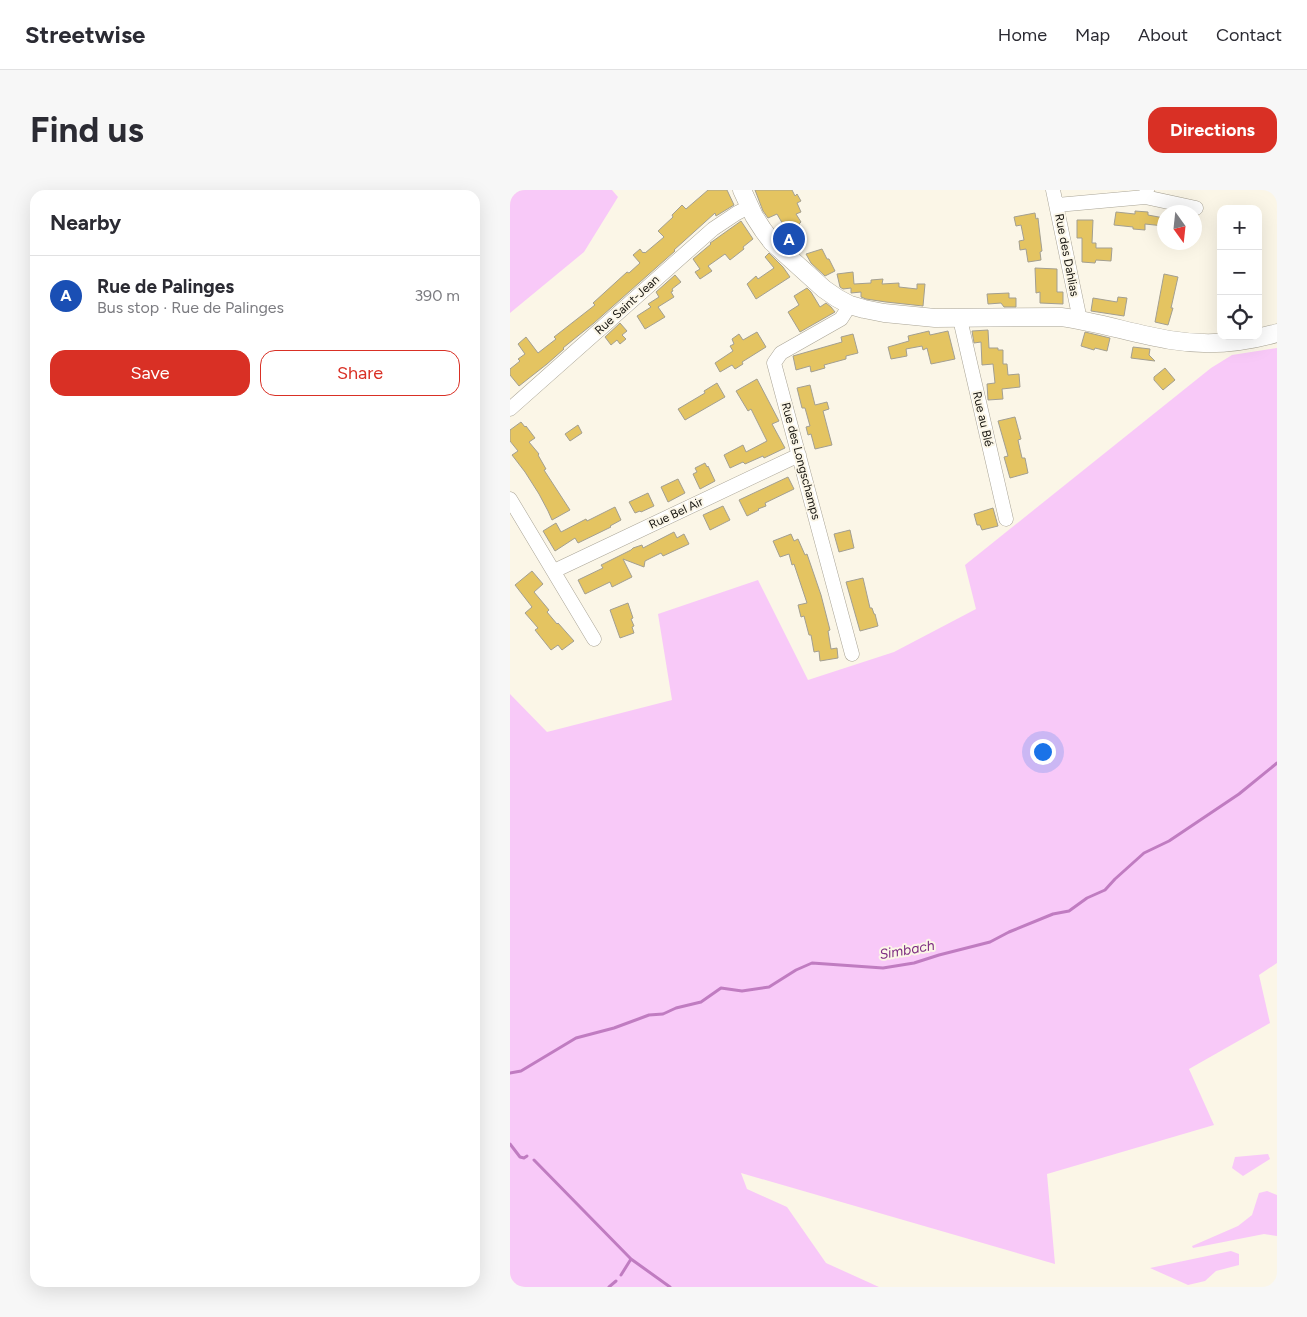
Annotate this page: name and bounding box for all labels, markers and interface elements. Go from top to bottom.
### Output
text: Streetwise [25,20,145,49]
text: Home [998,24,1047,46]
text: Map [1075,24,1110,46]
text: About [1138,24,1188,46]
text: Contact [1216,24,1282,46]
button: Directions [1148,107,1277,153]
text: Find us [30,109,144,151]
north arrow [1157,205,1202,250]
map controls [1217,205,1262,340]
button: + [1217,205,1262,250]
text: Nearby [50,210,121,235]
street label: Rue des Dahlias [1052,212,1082,298]
pin: A [773,220,805,258]
button: − [1217,250,1262,295]
street label: Rue Saint-Jean [592,272,662,338]
text: Rue de Palinges [97,275,234,298]
text: A [60,286,72,305]
text: 390 m [414,286,460,305]
button: locate [1217,295,1262,340]
text: Bus stop · Rue de Palinges [97,298,284,317]
button: Save [50,350,250,396]
button: Share [260,350,460,396]
street label: Rue au Blé [970,390,996,448]
street label: Rue des Longschamps [779,401,823,521]
street label: Rue Bel Air [647,494,705,532]
your location [1030,739,1056,765]
water label: Simbach [878,937,936,963]

